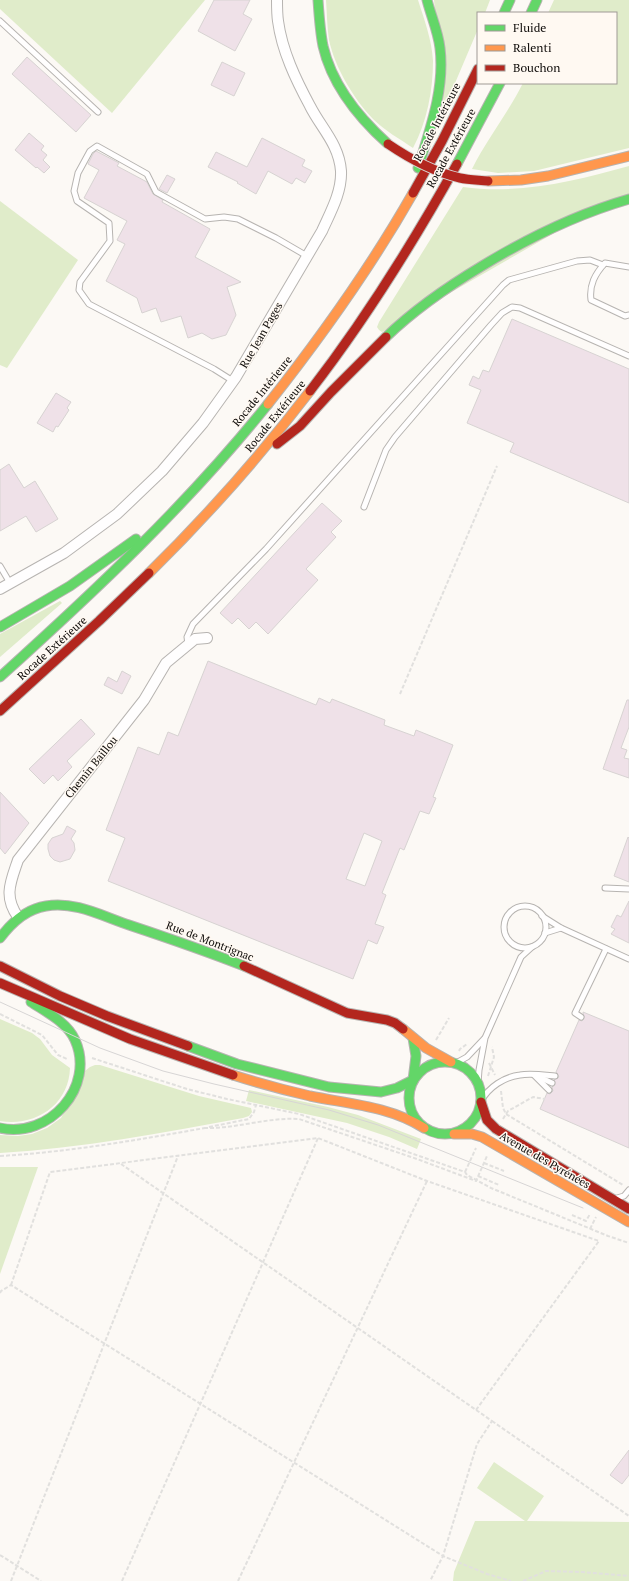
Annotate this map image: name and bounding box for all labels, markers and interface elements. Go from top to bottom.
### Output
legend [477,12,617,84]
text: Fluide [513,20,546,35]
text: Ralenti [513,40,552,55]
text: Bouchon [513,60,560,75]
street label: Rocade Intérieure [410,80,464,164]
street label: Rocade Extérieure [423,105,479,190]
street label: Rue Jean Pages [236,299,286,370]
street label: Rocade Intérieure [229,352,295,429]
street label: Rocade Extérieure [242,377,309,455]
street label: Rocade Extérieure [14,613,90,683]
street label: Chemin Baillou [62,733,121,801]
street label: Rue de Montrignac [164,918,256,964]
street label: Avenue des Pyrénées [497,1128,593,1192]

